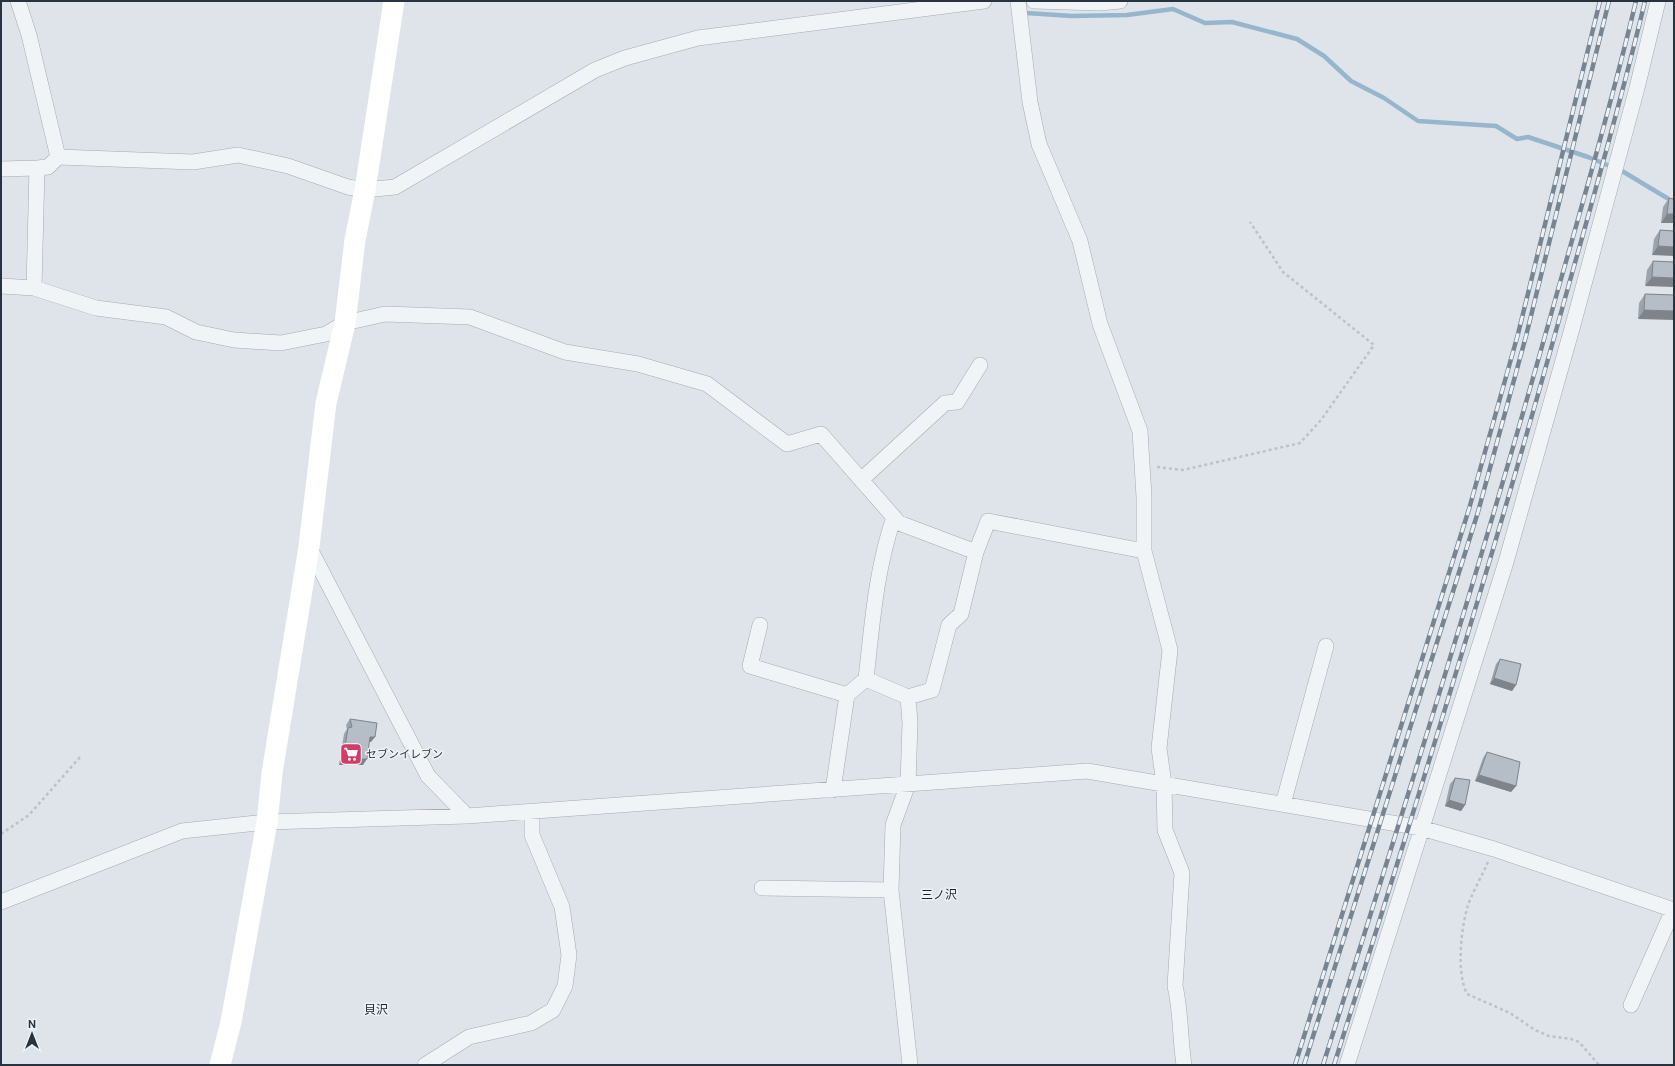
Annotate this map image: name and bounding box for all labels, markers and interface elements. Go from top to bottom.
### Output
supermarket icon: セブンイレブン [338,741,364,767]
place label: セブンイレブン [366,747,443,761]
district label: 三ノ沢 [921,887,957,903]
district label: 貝沢 [364,1002,388,1018]
north arrow [12,1014,52,1054]
text: N [28,1017,36,1031]

